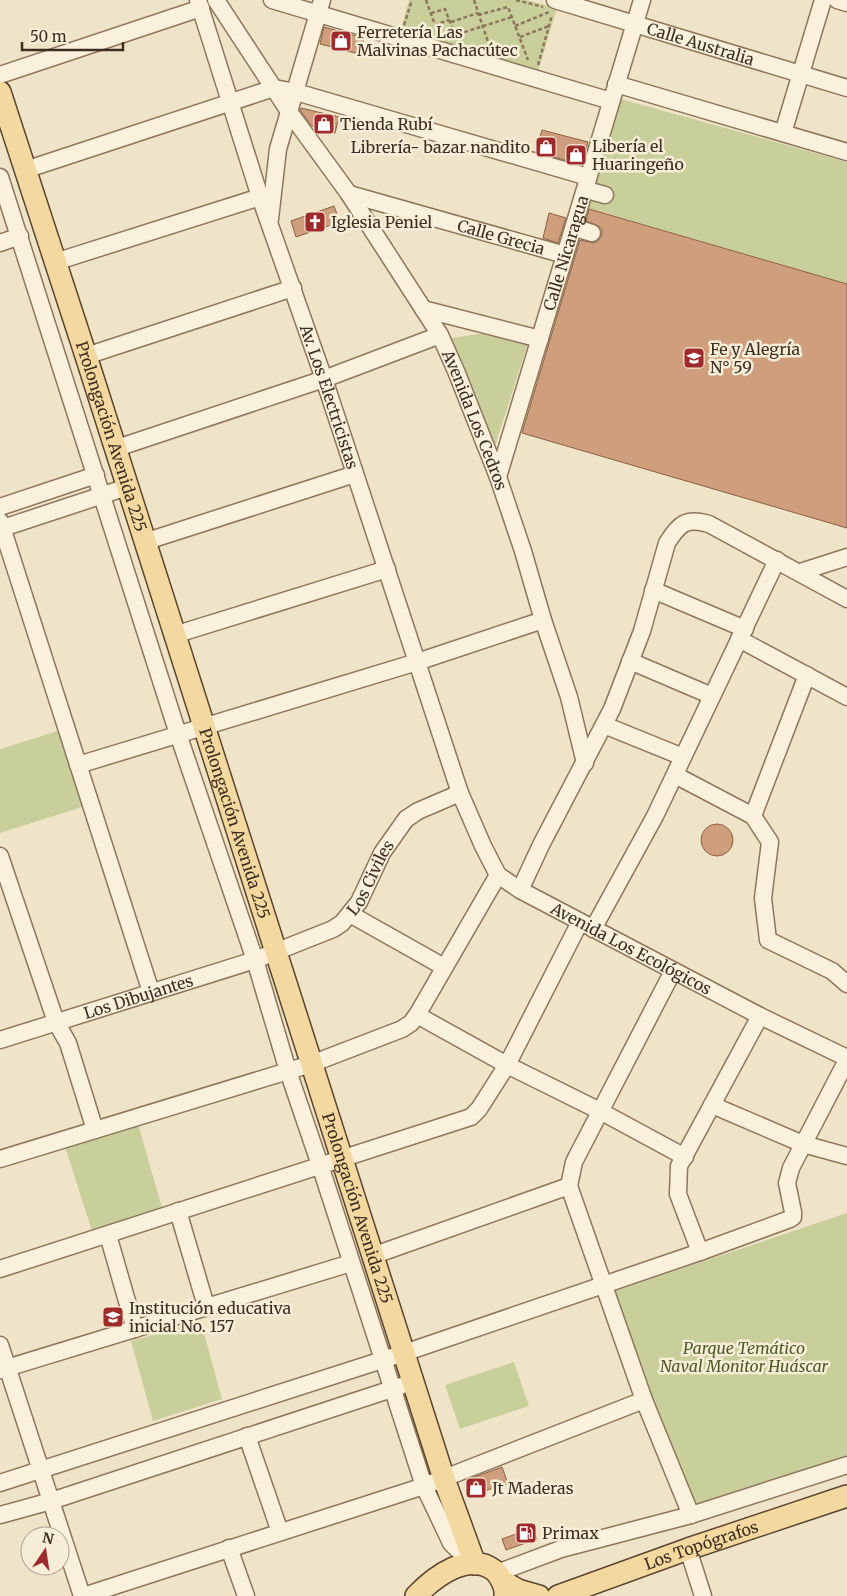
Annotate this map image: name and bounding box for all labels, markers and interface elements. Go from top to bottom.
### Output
street label: Calle Australia [645,18,757,70]
scale bar [22,20,124,52]
place label: Ferretería Las Malvinas Pachacútec [357,22,518,60]
text: 50 m [30,27,67,46]
shop icon: Ferretería Las Malvinas Pachacútec [329,29,353,53]
shop icon: Tienda Rubí [312,112,336,136]
place label: Tienda Rubí [340,114,434,134]
shop icon: Librería- bazar nandito [534,135,558,159]
place label: Libería el Huaringeño [592,136,684,174]
place label: Librería- bazar nandito [351,137,530,157]
shop icon: Libería el Huaringeño [564,143,588,167]
street label: Calle Nicaragua [539,193,593,313]
church icon: Iglesia Peniel [303,210,327,234]
place label: Iglesia Peniel [331,212,432,232]
street label: Calle Grecia [455,215,547,259]
street label: Av. Los Electricistas [295,321,363,472]
street label: Prolongación Avenida 225 [72,338,151,534]
place label: Fe y Alegría N° 59 [710,339,801,377]
street label: Avenida Los Cedros [438,346,512,493]
school or university icon: Fe y Alegría N° 59 [682,346,706,370]
street label: Prolongación Avenida 225 [195,725,275,921]
street label: Los Civiles [342,836,398,919]
street label: Avenida Los Ecológicos [547,898,715,999]
street label: Los Dibujantes [81,970,196,1023]
street label: Prolongación Avenida 225 [318,1110,397,1306]
place label: Institución educativa inicial No. 157 [129,1298,291,1336]
school or university icon: Institución educativa inicial No. 157 [101,1305,125,1329]
park label: Parque Temático Naval Monitor Huáscar [660,1338,829,1376]
shop icon: Jt Maderas [464,1476,488,1500]
place label: Jt Maderas [491,1478,574,1498]
street label: Los Topógrafos [641,1516,761,1574]
fuel station icon: Primax [514,1521,538,1545]
place label: Primax [542,1523,599,1543]
north arrow [20,1526,70,1576]
text: N [41,1528,55,1548]

